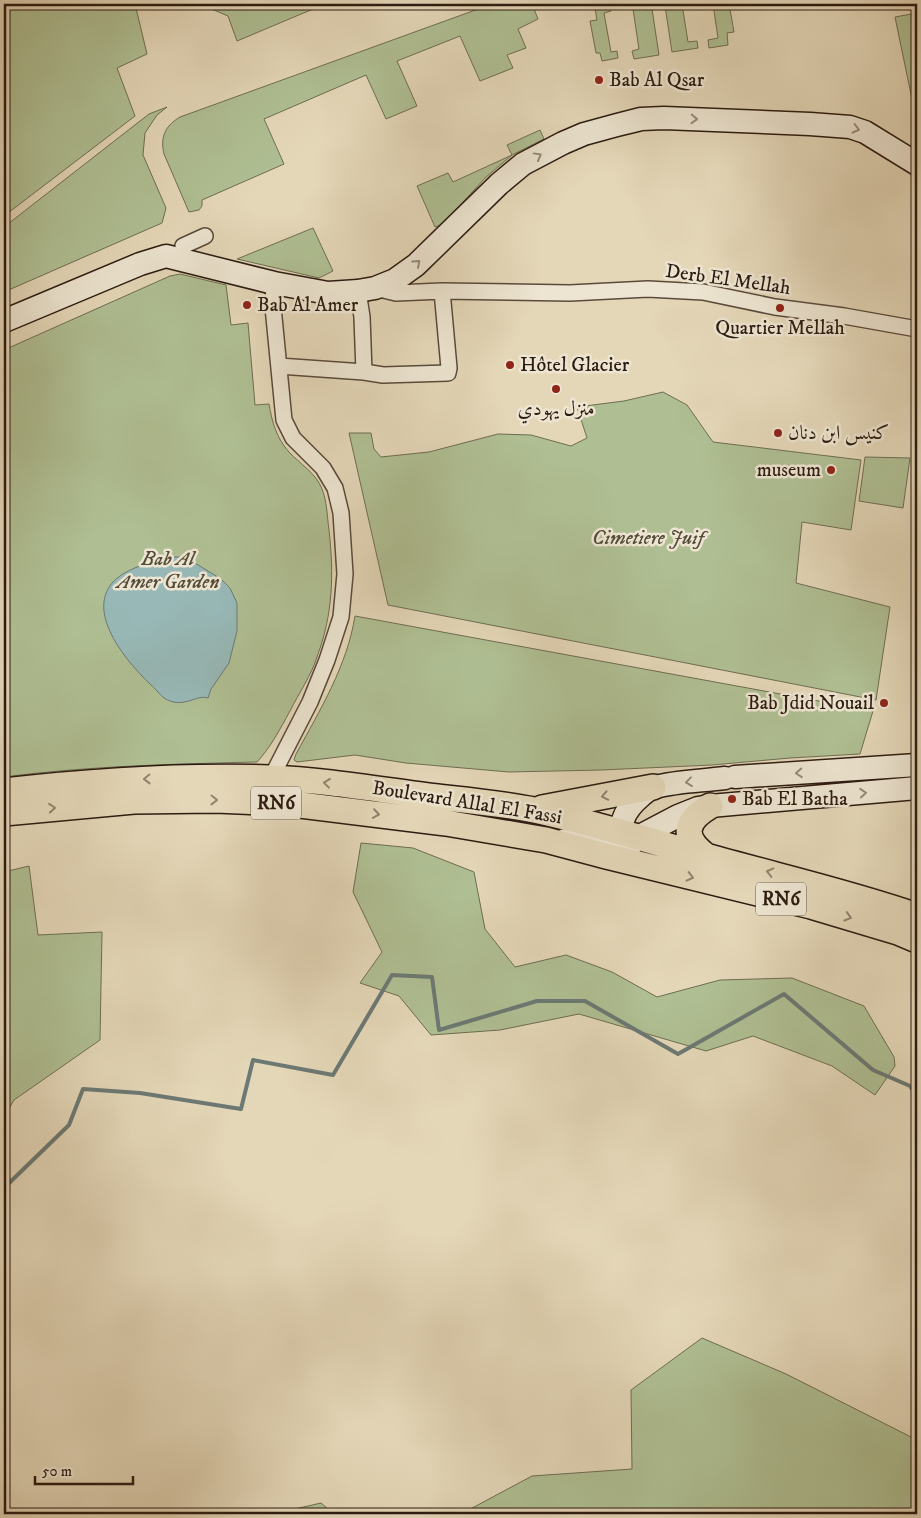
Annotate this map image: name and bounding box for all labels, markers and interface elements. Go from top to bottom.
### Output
place label: Bab Al Qsar [609,68,705,93]
marker: Bab Al Qsar [593,74,605,86]
one-way arrow [690,114,698,124]
one-way arrow [851,123,860,134]
one-way arrow [533,152,542,162]
street label: Derb El Mellah [664,259,793,301]
one-way arrow [411,260,420,269]
place label: Bab Al Amer [257,293,359,318]
marker: Bab Al Amer [241,299,253,311]
marker: Quartier Mellah [774,302,786,314]
place label: Quartier Mellah [715,316,845,341]
place label: Hôtel Glacier [520,353,630,378]
marker: Hôtel Glacier [504,359,516,371]
marker: منزل يهودي [550,383,562,395]
place label: منزل يهودي [518,397,594,424]
place label: كنيس ابن دنان [788,421,889,446]
marker: كنيس ابن دنان [772,427,784,439]
place label: museum [757,458,821,483]
marker: museum [825,464,837,476]
park label: Cimetiere Juif [592,526,708,551]
park label: Bab Al Amer Garden [115,547,219,595]
place label: Bab Jdid Nouail [747,691,874,716]
marker: Bab Jdid Nouail [878,697,890,709]
one-way arrow [795,767,803,778]
one-way arrow [143,774,151,784]
street label: Boulevard Allal El Fassi [370,776,564,830]
one-way arrow [685,776,693,787]
one-way arrow [323,778,331,789]
road number: RN6 [251,786,301,820]
place label: Bab El Batha [742,787,848,812]
one-way arrow [860,787,868,798]
one-way arrow [600,790,609,800]
marker: Bab El Batha [726,793,738,805]
one-way arrow [211,795,219,805]
one-way arrow [49,803,57,814]
one-way arrow [373,808,381,819]
one-way arrow [765,867,774,878]
one-way arrow [686,871,695,882]
road number: RN6 [756,882,806,916]
one-way arrow [843,911,851,921]
scale bar [35,1453,132,1485]
text: 50 m [42,1462,72,1481]

